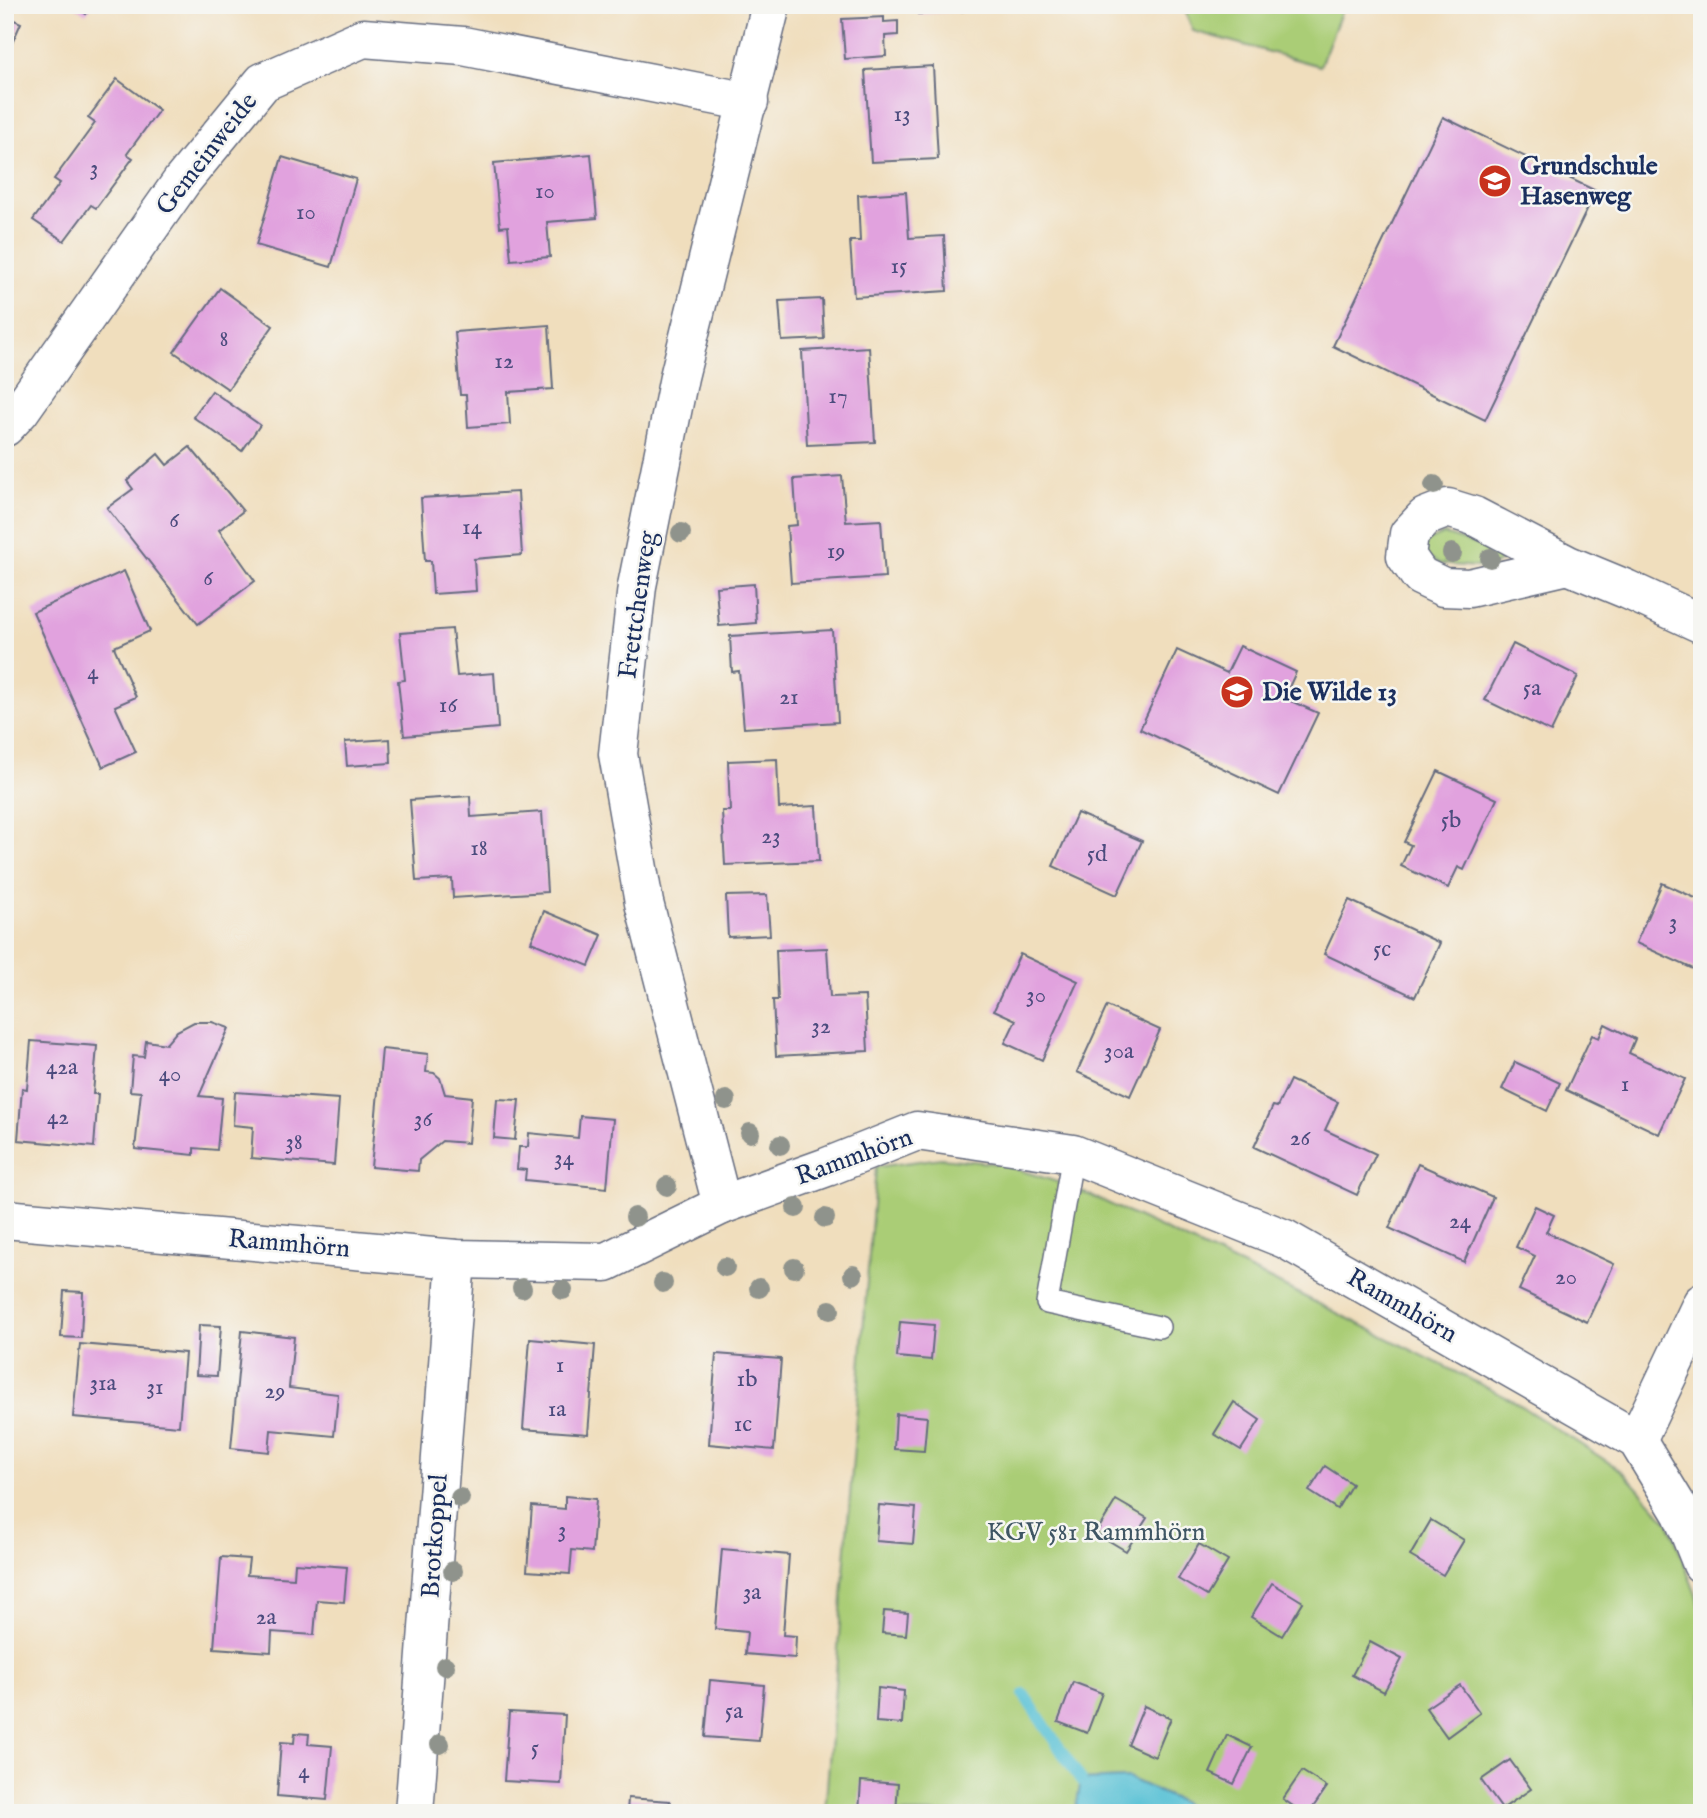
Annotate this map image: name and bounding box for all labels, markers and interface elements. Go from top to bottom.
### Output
street label: Gemeinweide [149,86,265,222]
house number: 13 [893,100,911,129]
place label: Grundschule Hasenweg [1520,150,1658,213]
house number: 3 [90,154,98,183]
school or university icon: Grundschule Hasenweg [1476,162,1514,200]
house number: 10 [535,177,555,206]
house number: 10 [296,198,316,227]
house number: 15 [891,252,907,281]
house number: 8 [219,325,229,354]
house number: 12 [494,347,514,376]
house number: 17 [828,382,848,411]
house number: 6 [169,506,180,535]
house number: 14 [462,513,483,542]
street label: Frettchenweg [611,528,665,681]
house number: 19 [827,537,845,566]
house number: 6 [203,564,214,593]
house number: 4 [87,658,99,687]
school or university icon: Die Wilde 13 [1218,673,1256,711]
house number: 5a [1523,674,1541,703]
place label: Die Wilde 13 [1262,676,1397,709]
house number: 21 [779,683,799,712]
house number: 16 [439,691,458,720]
house number: 5b [1441,806,1461,835]
house number: 23 [761,822,781,851]
house number: 18 [470,834,488,863]
house number: 5d [1087,840,1108,869]
house number: 3 [1669,908,1677,937]
house number: 5c [1373,935,1391,964]
house number: 30 [1026,981,1046,1010]
house number: 32 [811,1012,831,1041]
house number: 30a [1104,1037,1134,1066]
house number: 42a [46,1053,78,1082]
house number: 40 [159,1060,181,1089]
house number: 1 [1621,1070,1629,1099]
house number: 42 [47,1103,69,1132]
house number: 36 [414,1105,433,1134]
street label: Rammhörn [791,1121,917,1193]
house number: 26 [1290,1124,1312,1153]
house number: 38 [285,1128,303,1157]
house number: 34 [554,1144,575,1173]
house number: 24 [1449,1207,1472,1236]
street label: Rammhörn [227,1222,351,1266]
street label: Rammhörn [1341,1261,1463,1351]
house number: 20 [1555,1263,1577,1292]
house number: 1 [556,1351,564,1380]
house number: 1b [737,1365,757,1394]
house number: 31a [89,1369,117,1398]
house number: 31 [146,1373,164,1402]
house number: 29 [265,1377,285,1406]
house number: 1a [548,1395,566,1424]
house number: 1c [734,1410,752,1439]
street label: Brotkoppel [414,1472,456,1599]
house number: 3 [558,1516,566,1545]
park label: KGV 581 Rammhörn [987,1516,1205,1549]
house number: 3a [743,1578,761,1607]
house number: 2a [256,1603,276,1632]
house number: 5a [725,1697,743,1726]
house number: 5 [531,1734,539,1763]
house number: 4 [298,1757,310,1786]

